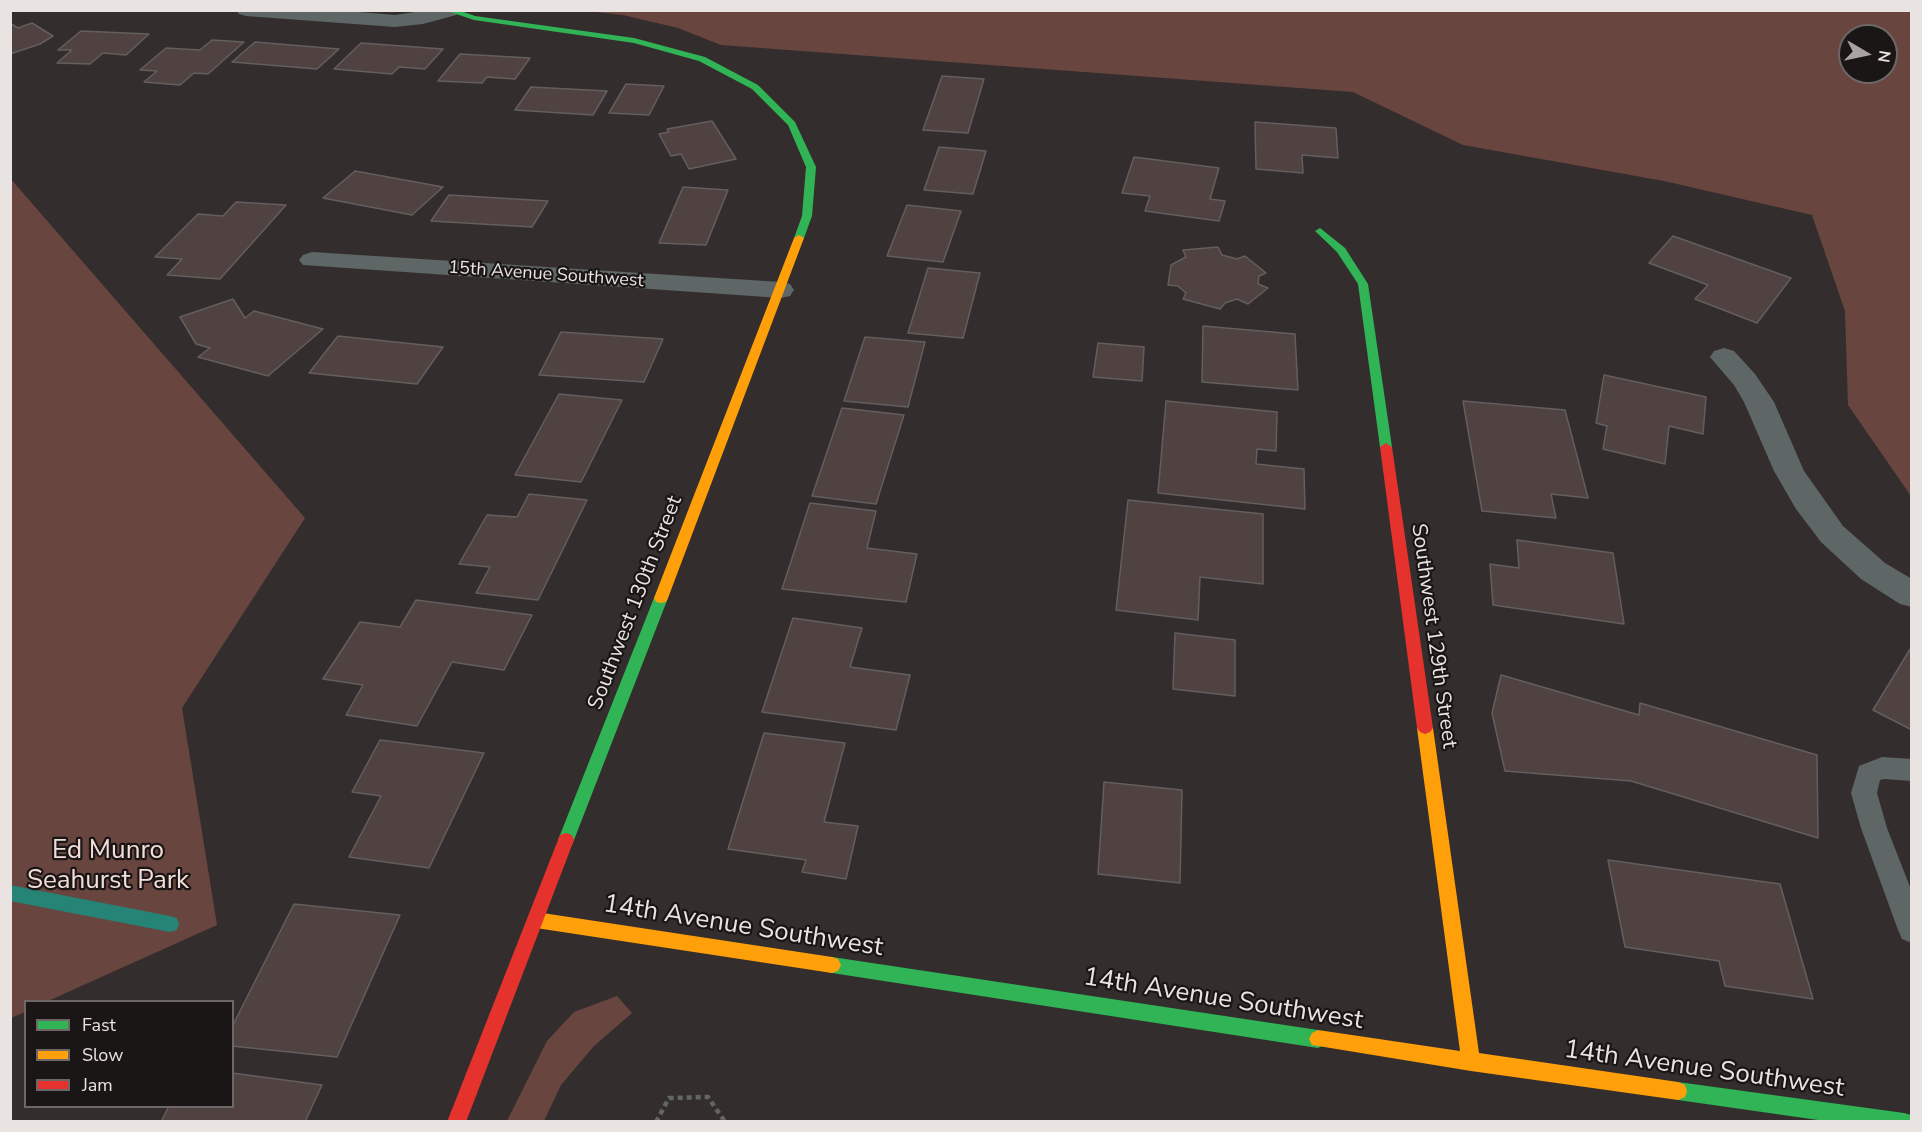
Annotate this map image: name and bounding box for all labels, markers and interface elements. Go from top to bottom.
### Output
north arrow [1838,24,1898,84]
text: N [1872,49,1896,64]
street label: 15th Avenue Southwest [448,257,644,293]
street label: Southwest 130th Street [584,493,688,713]
street label: Southwest 129th Street [1405,522,1461,750]
park label: Ed Munro Seahurst Park [27,836,189,898]
street label: 14th Avenue Southwest [601,889,885,965]
street label: 14th Avenue Southwest [1081,962,1365,1038]
legend [24,1000,234,1108]
text: Fast [82,1013,116,1037]
street label: 14th Avenue Southwest [1562,1035,1846,1105]
text: Slow [82,1043,123,1067]
text: Jam [82,1073,113,1097]

